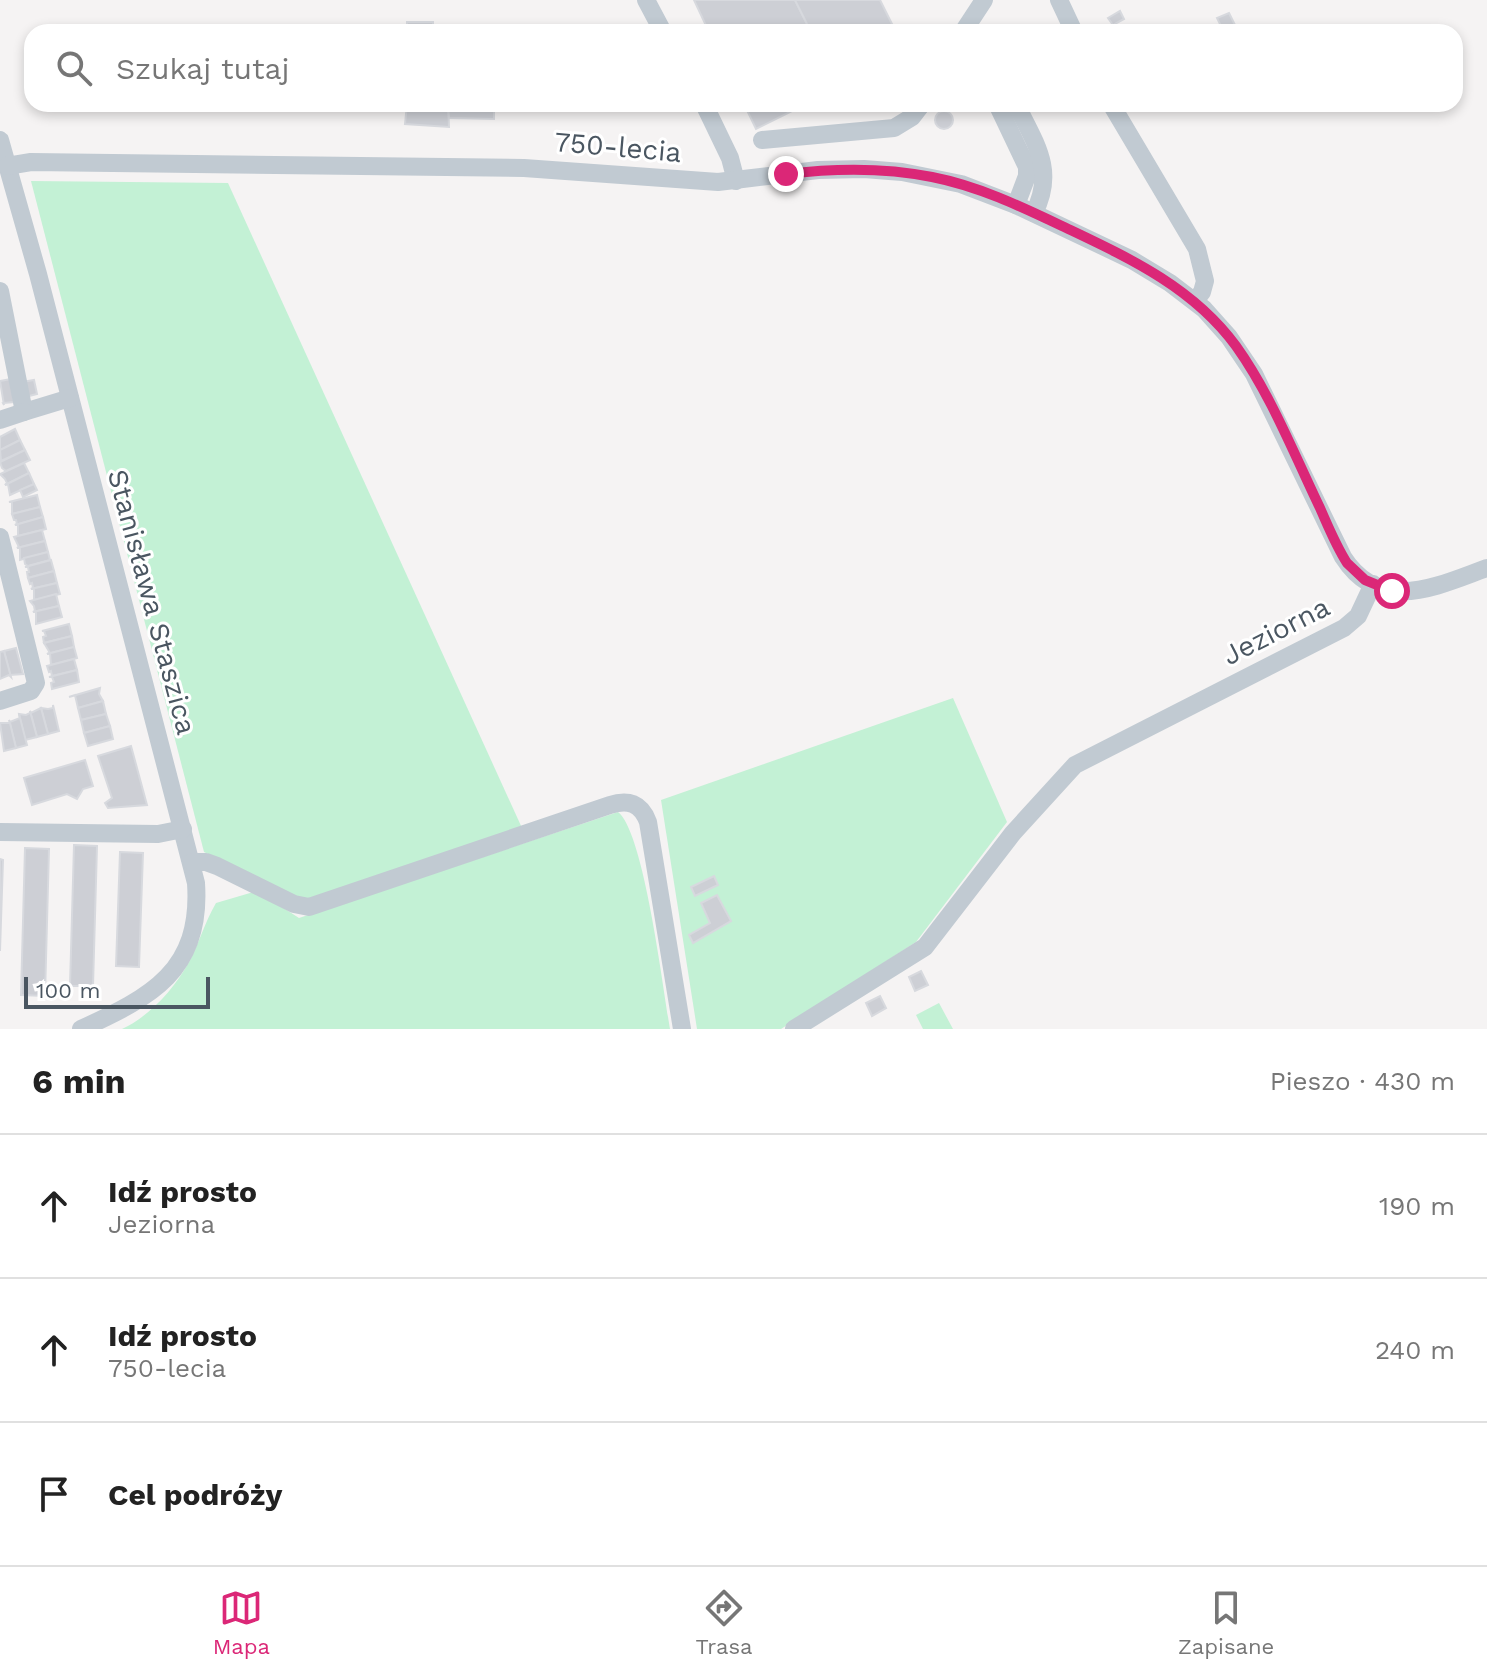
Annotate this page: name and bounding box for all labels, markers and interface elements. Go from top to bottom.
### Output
search box [24,24,1463,112]
icon: search [52,46,96,90]
text: Szukaj tutaj [116,51,290,86]
street label: 750-lecia [553,125,683,169]
route end [768,156,804,192]
street label: Stanisława Staszica [101,466,203,738]
route start [1374,573,1410,609]
street label: Jeziorna [1217,590,1335,672]
scale bar [24,973,210,1009]
text: 100 m [36,978,100,1003]
text: 6 min [32,1061,126,1101]
text: Pieszo · 430 m [1270,1066,1455,1096]
text: Idź prosto [108,1174,257,1209]
icon: ahead [32,1184,76,1228]
text: 190 m [1379,1191,1455,1221]
text: Jeziorna [108,1209,215,1239]
text: Idź prosto [108,1318,257,1353]
icon: ahead [32,1328,76,1372]
text: 240 m [1375,1335,1455,1365]
text: 750-lecia [108,1353,226,1383]
icon: arrive [32,1472,76,1516]
text: Cel podróży [108,1477,282,1512]
tab: Mapa [213,1586,270,1659]
tab: Trasa [696,1586,752,1659]
tab: Zapisane [1178,1586,1274,1659]

